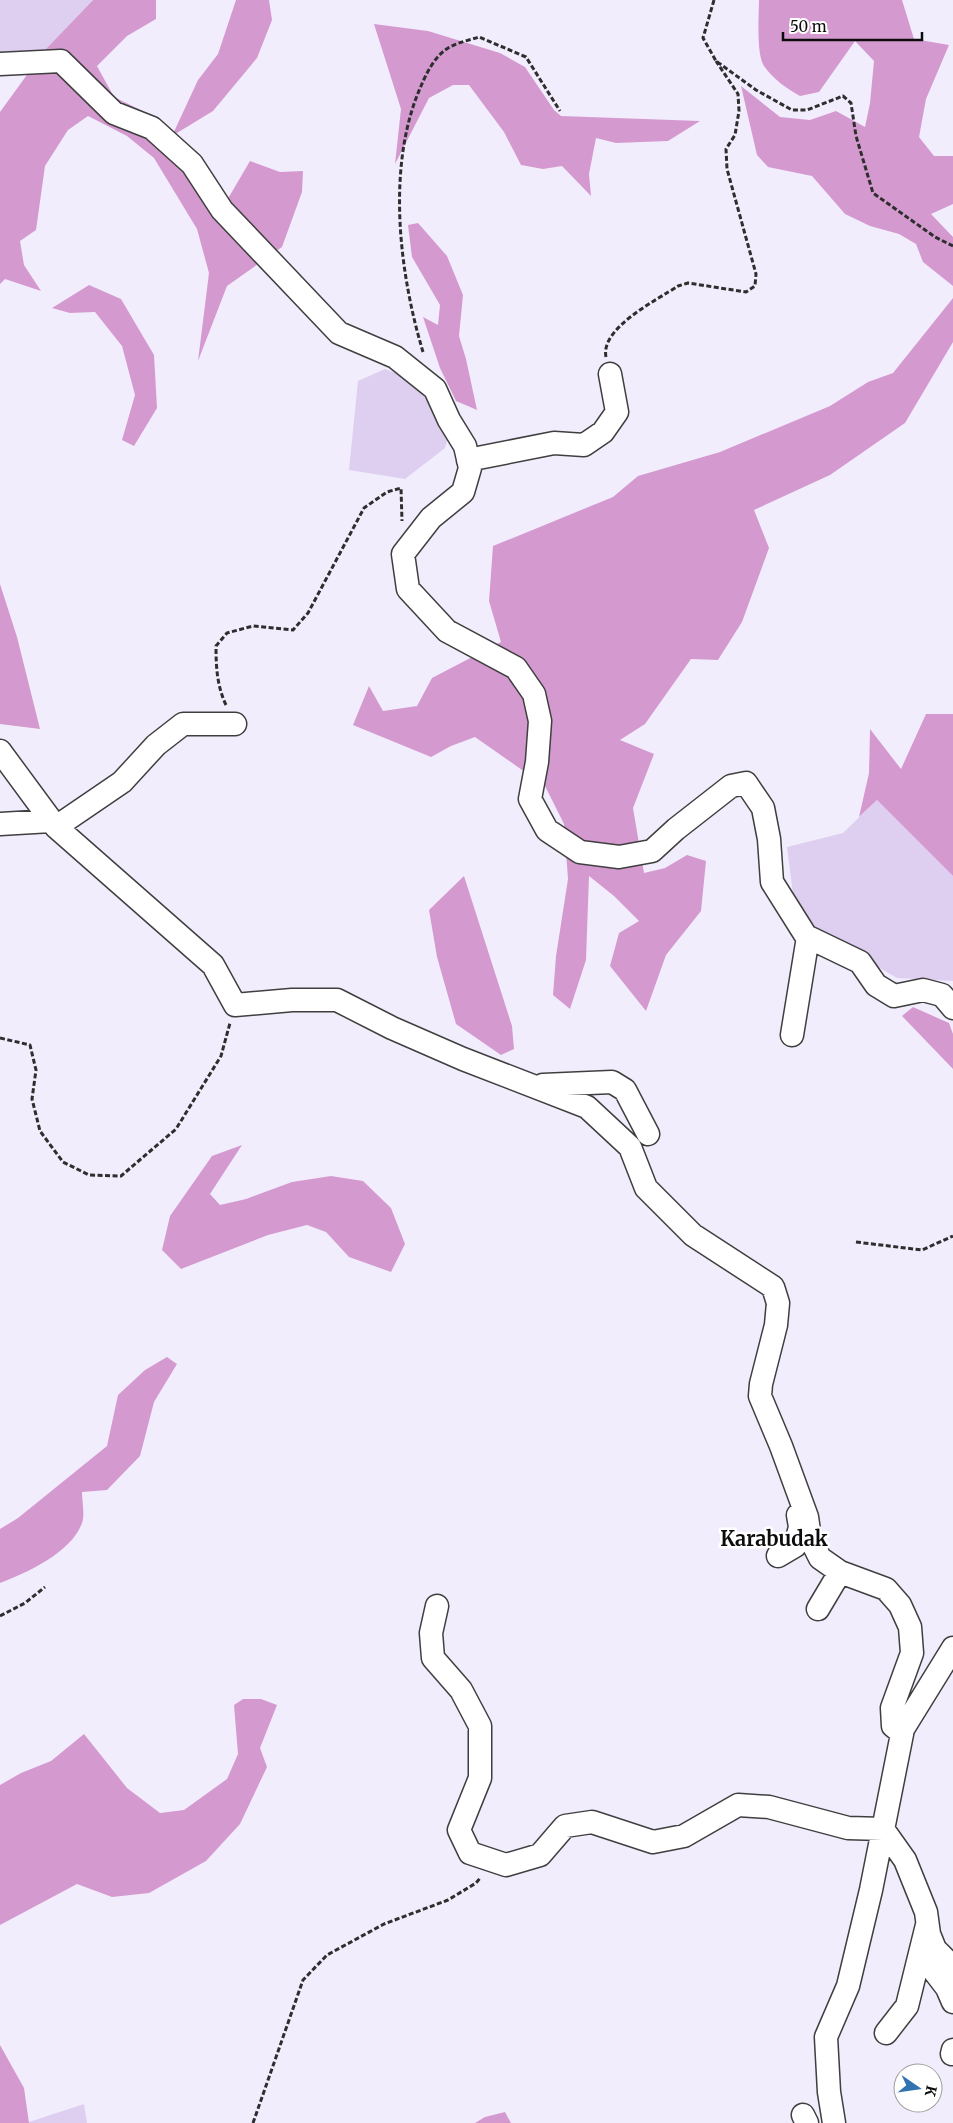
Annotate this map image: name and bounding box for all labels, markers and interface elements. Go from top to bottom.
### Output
scale bar [783,10,922,42]
text: 50 m [790,17,827,36]
district label: Karabudak [720,1526,828,1551]
north arrow [893,2063,943,2113]
text: K [921,2084,941,2099]

